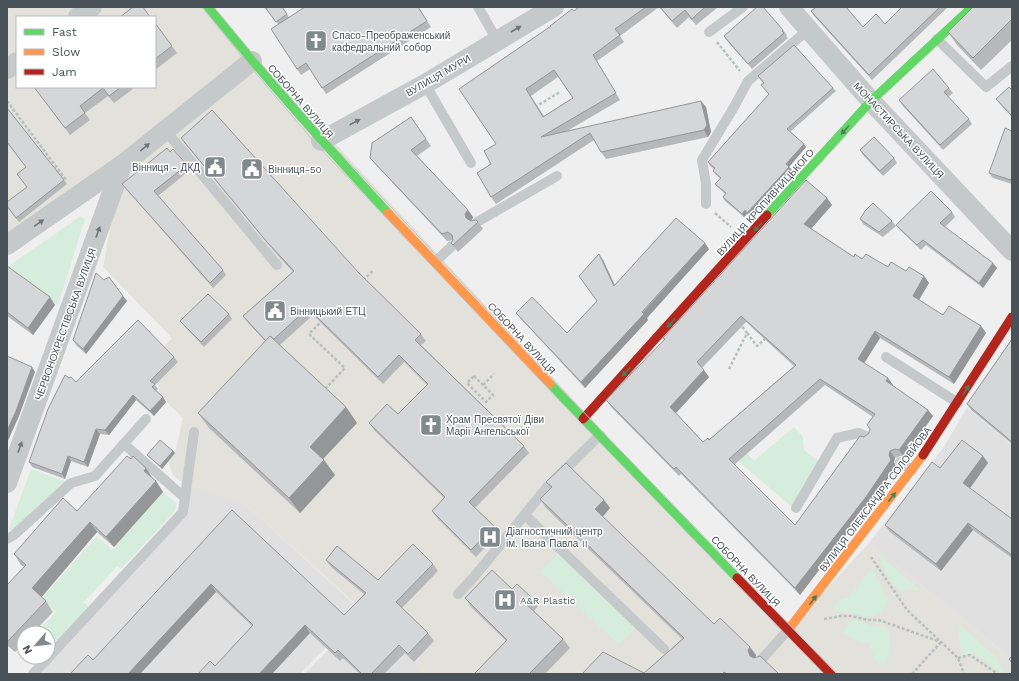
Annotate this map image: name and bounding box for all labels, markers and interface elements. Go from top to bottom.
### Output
legend [16,16,156,88]
text: Fast [52,25,77,39]
one-way arrow [510,26,522,33]
church icon: Спасо-Преображенський кафедральний собор [303,28,329,54]
place label: Спасо-Преображенський кафедральний собор [332,30,450,53]
text: Slow [52,45,80,59]
street label: ВУЛИЦЯ МУРИ [404,52,472,98]
street label: СОБОРНА ВУЛИЦЯ [266,62,336,140]
text: Jam [52,65,77,79]
street label: МОНАСТИРСЬКА ВУЛИЦЯ [851,80,946,181]
one-way arrow [349,119,361,126]
one-way arrow [840,125,850,135]
one-way arrow [139,143,150,152]
street label: ВУЛИЦЯ КРОПИВНИЦЬКОГО [715,147,816,258]
public building icon: Вінниця - ДКД [202,154,228,180]
public building icon: Вінниця-50 [239,156,265,182]
place label: Вінниця - ДКД [132,162,200,173]
place label: Вінниця-50 [268,164,322,175]
one-way arrow [34,219,44,227]
one-way arrow [754,222,763,231]
one-way arrow [95,226,101,238]
street label: ЧЕРВОНОХРЕСТІВСЬКА ВУЛИЦЯ [33,247,98,402]
public building icon: Вінницький ЕТЦ [262,298,288,324]
street label: СОБОРНА ВУЛИЦЯ [486,300,558,376]
place label: Вінницький ЕТЦ [290,306,366,317]
one-way arrow [666,318,675,328]
one-way arrow [621,367,631,377]
one-way arrow [962,384,969,396]
church icon: Храм Пресвятої Діви Марії Ангельської [418,412,444,438]
place label: Храм Пресвятої Діви Марії Ангельської [446,414,544,437]
street label: ВУЛИЦЯ ОЛЕКСАНДРА СОЛОВЙОВА [817,424,934,574]
one-way arrow [18,440,24,452]
one-way arrow [887,491,896,502]
hospital icon: Діагностичний центр ім. Івана Павла II [477,524,503,550]
place label: Діагностичний центр ім. Івана Павла II [506,526,603,549]
street label: СОБОРНА ВУЛИЦЯ [709,534,782,609]
hospital icon: A&R Plastic [492,587,518,613]
one-way arrow [808,594,817,605]
place label: A&R Plastic [520,595,576,606]
north arrow [16,625,56,665]
text: N [20,643,35,656]

